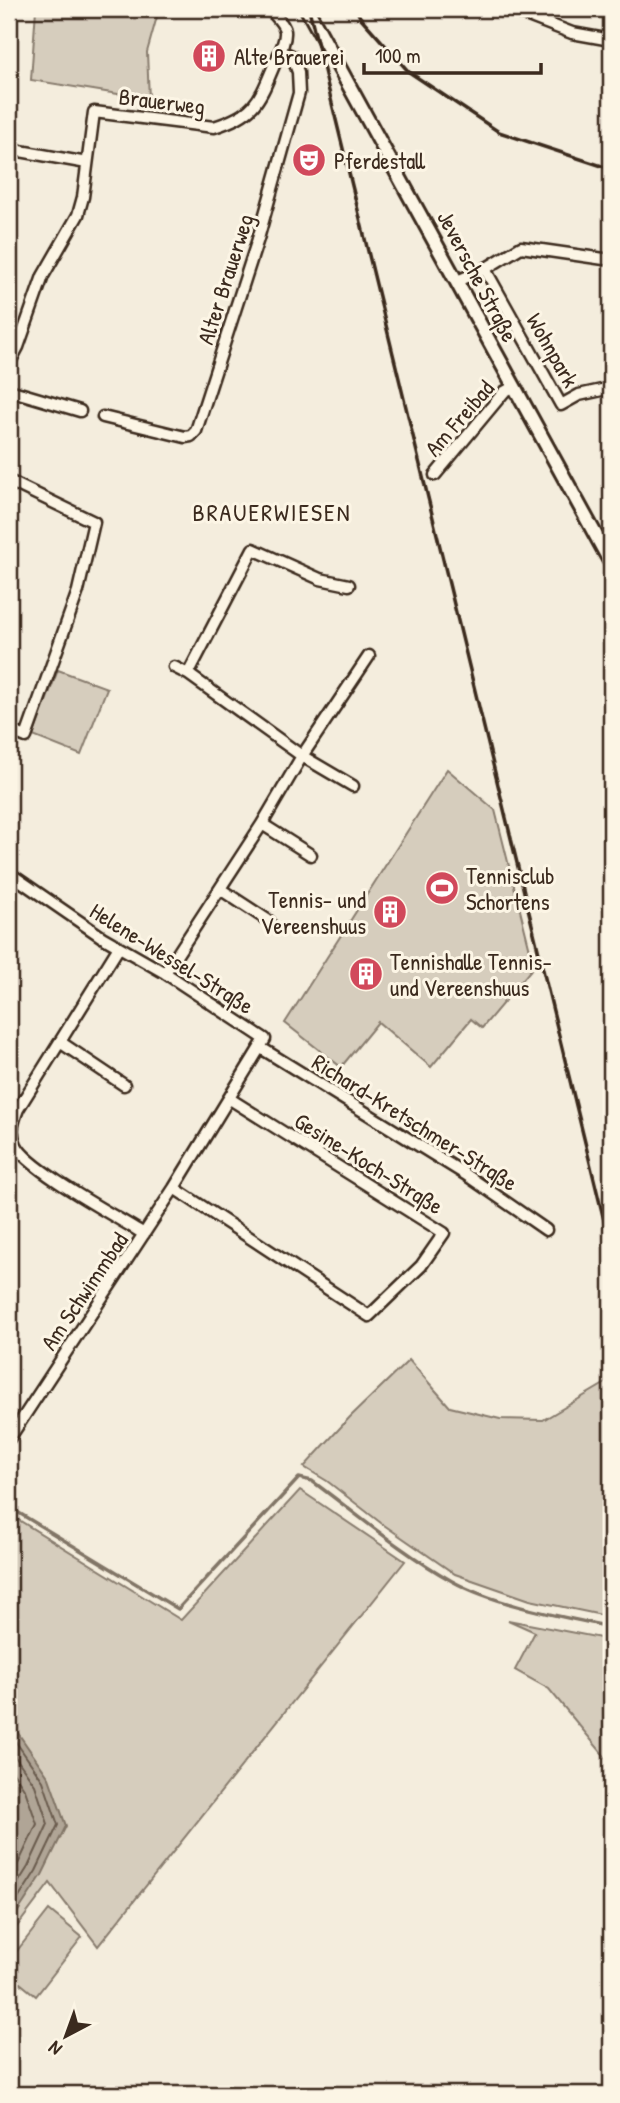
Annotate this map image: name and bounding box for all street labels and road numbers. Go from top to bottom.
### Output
street label: Brauerweg [117,80,207,122]
street label: Jeversche Straße [430,205,526,347]
street label: Alter Brauerweg [189,210,261,348]
street label: Wohnpark [519,307,587,393]
street label: Am Freibad [417,373,501,463]
street label: Helene-Wessel-Straße [84,895,260,1021]
street label: Richard-Kretschmer-Straße [307,1046,523,1198]
street label: Gesine-Koch-Straße [289,1105,449,1221]
street label: Am Schwimmbad [33,1226,135,1356]

